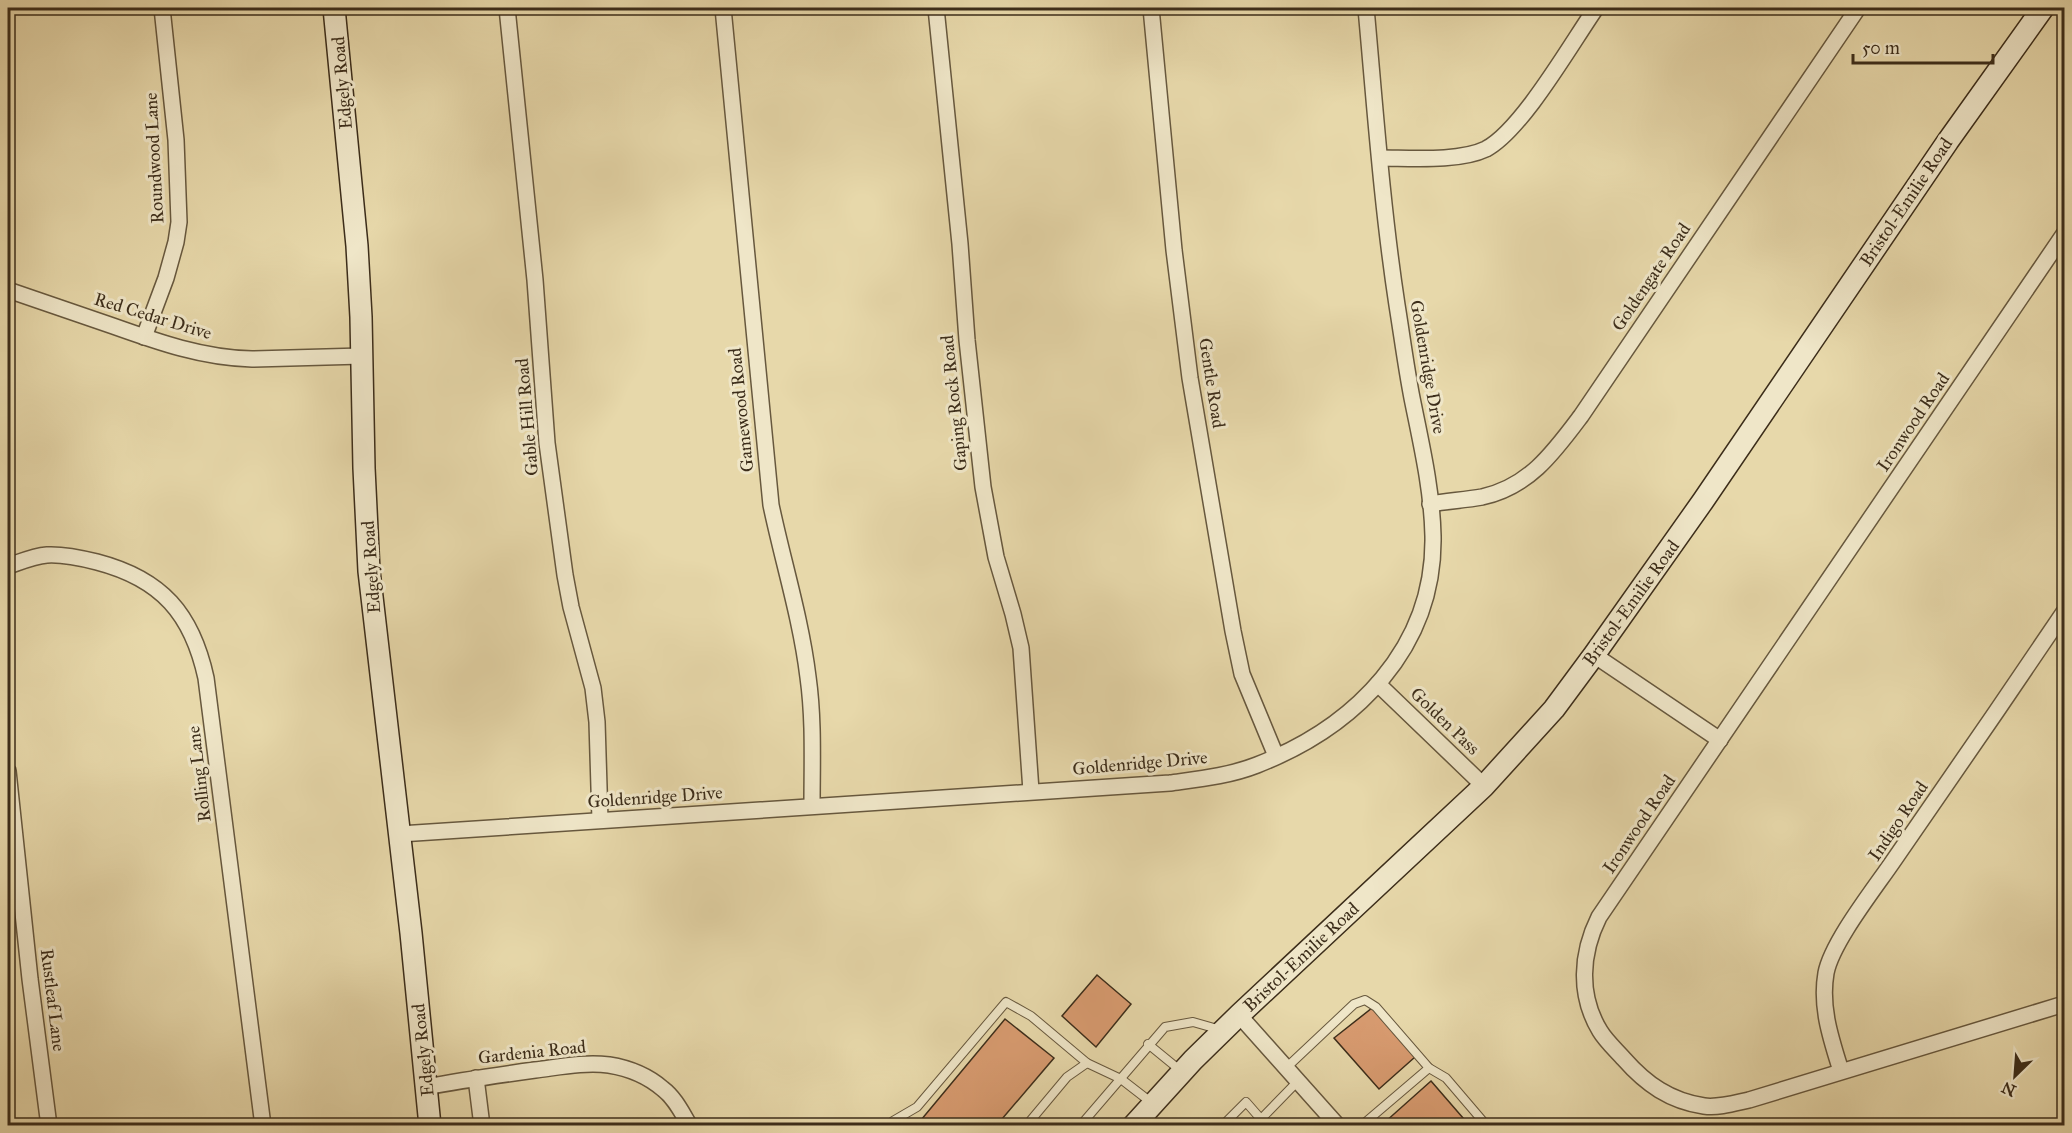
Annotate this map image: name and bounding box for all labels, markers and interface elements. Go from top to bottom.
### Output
scale bar [1853,27,1992,65]
street label: Edgely Road [327,36,358,130]
text: 50 m [1862,37,1900,59]
street label: Roundwood Lane [140,92,168,224]
street label: Bristol-Emilie Road [1855,134,1957,270]
street label: Goldengate Road [1607,219,1696,336]
street label: Red Cedar Drive [92,288,214,344]
street label: Goldenridge Drive [1404,298,1451,436]
street label: Gaping Rock Road [936,334,973,472]
street label: Gentle Road [1194,336,1230,430]
street label: Gamewood Road [724,347,758,473]
street label: Gable Hill Road [511,357,543,477]
street label: Ironwood Road [1872,368,1954,476]
street label: Edgely Road [357,520,386,614]
street label: Bristol-Emilie Road [1578,536,1684,670]
street label: Golden Pass [1406,683,1484,759]
street label: Rolling Lane [182,725,217,823]
street label: Goldenridge Drive [1072,746,1208,781]
street label: Ironwood Road [1598,770,1680,878]
street label: Indigo Road [1863,777,1933,866]
street label: Goldenridge Drive [587,781,723,814]
street label: Bristol-Emilie Road [1239,898,1363,1016]
street label: Rustleaf Lane [36,948,70,1052]
street label: Edgely Road [407,1002,440,1097]
street label: Gardenia Road [477,1035,587,1069]
north arrow [1985,1046,2045,1106]
text: N [1998,1077,2019,1101]

